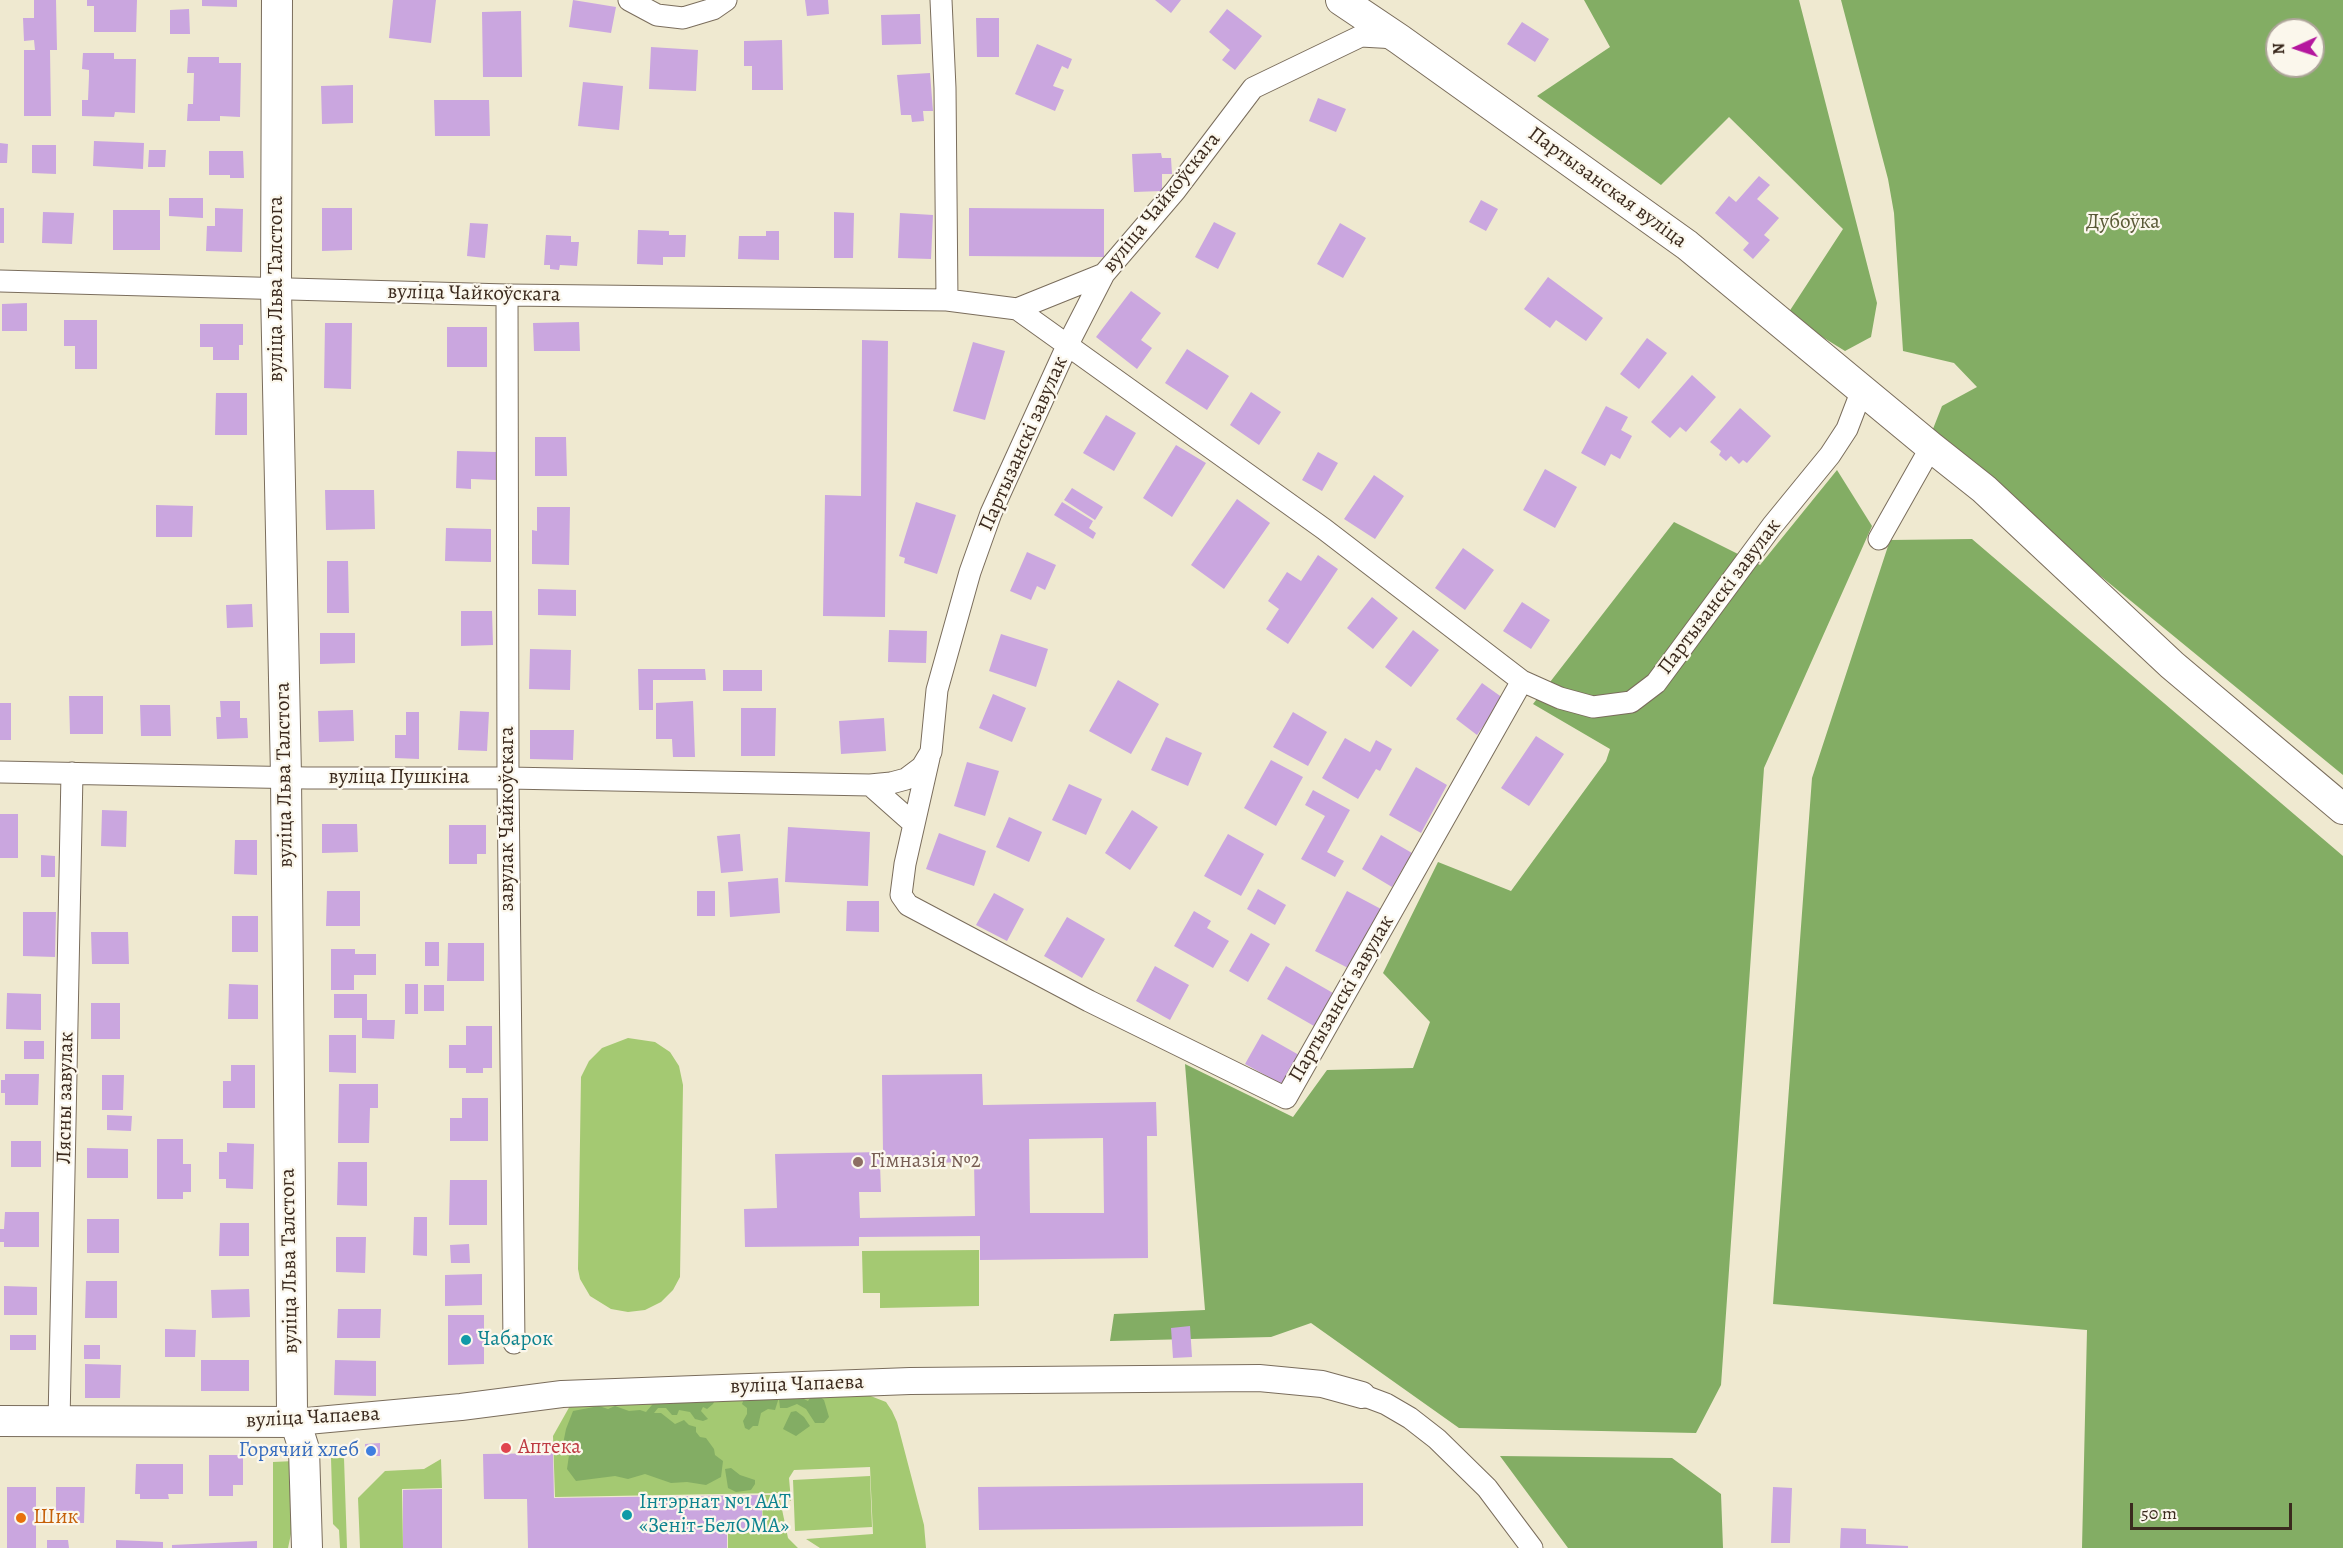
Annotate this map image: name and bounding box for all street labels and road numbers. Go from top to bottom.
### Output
street label: Партызанская вуліца [1523,122,1691,254]
street label: вуліца Чайкоўскага [1098,128,1226,278]
street label: вуліца Льва Талстога [264,196,290,382]
street label: вуліца Чайкоўскага [387,280,561,308]
street label: Партызанскі завулак [974,353,1074,535]
street label: Партызанскі завулак [1653,514,1787,680]
street label: вуліца Льва Талстога [271,682,299,868]
street label: завулак Чайкоўскага [495,726,521,912]
street label: вуліца Пушкіна [328,765,470,791]
street label: Партызанскі завулак [1284,911,1400,1087]
street label: Лясны завулак [52,1032,80,1164]
street label: вуліца Льва Талстога [276,1168,304,1354]
street label: вуліца Чапаева [730,1370,864,1400]
street label: вуліца Чапаева [245,1402,381,1434]

